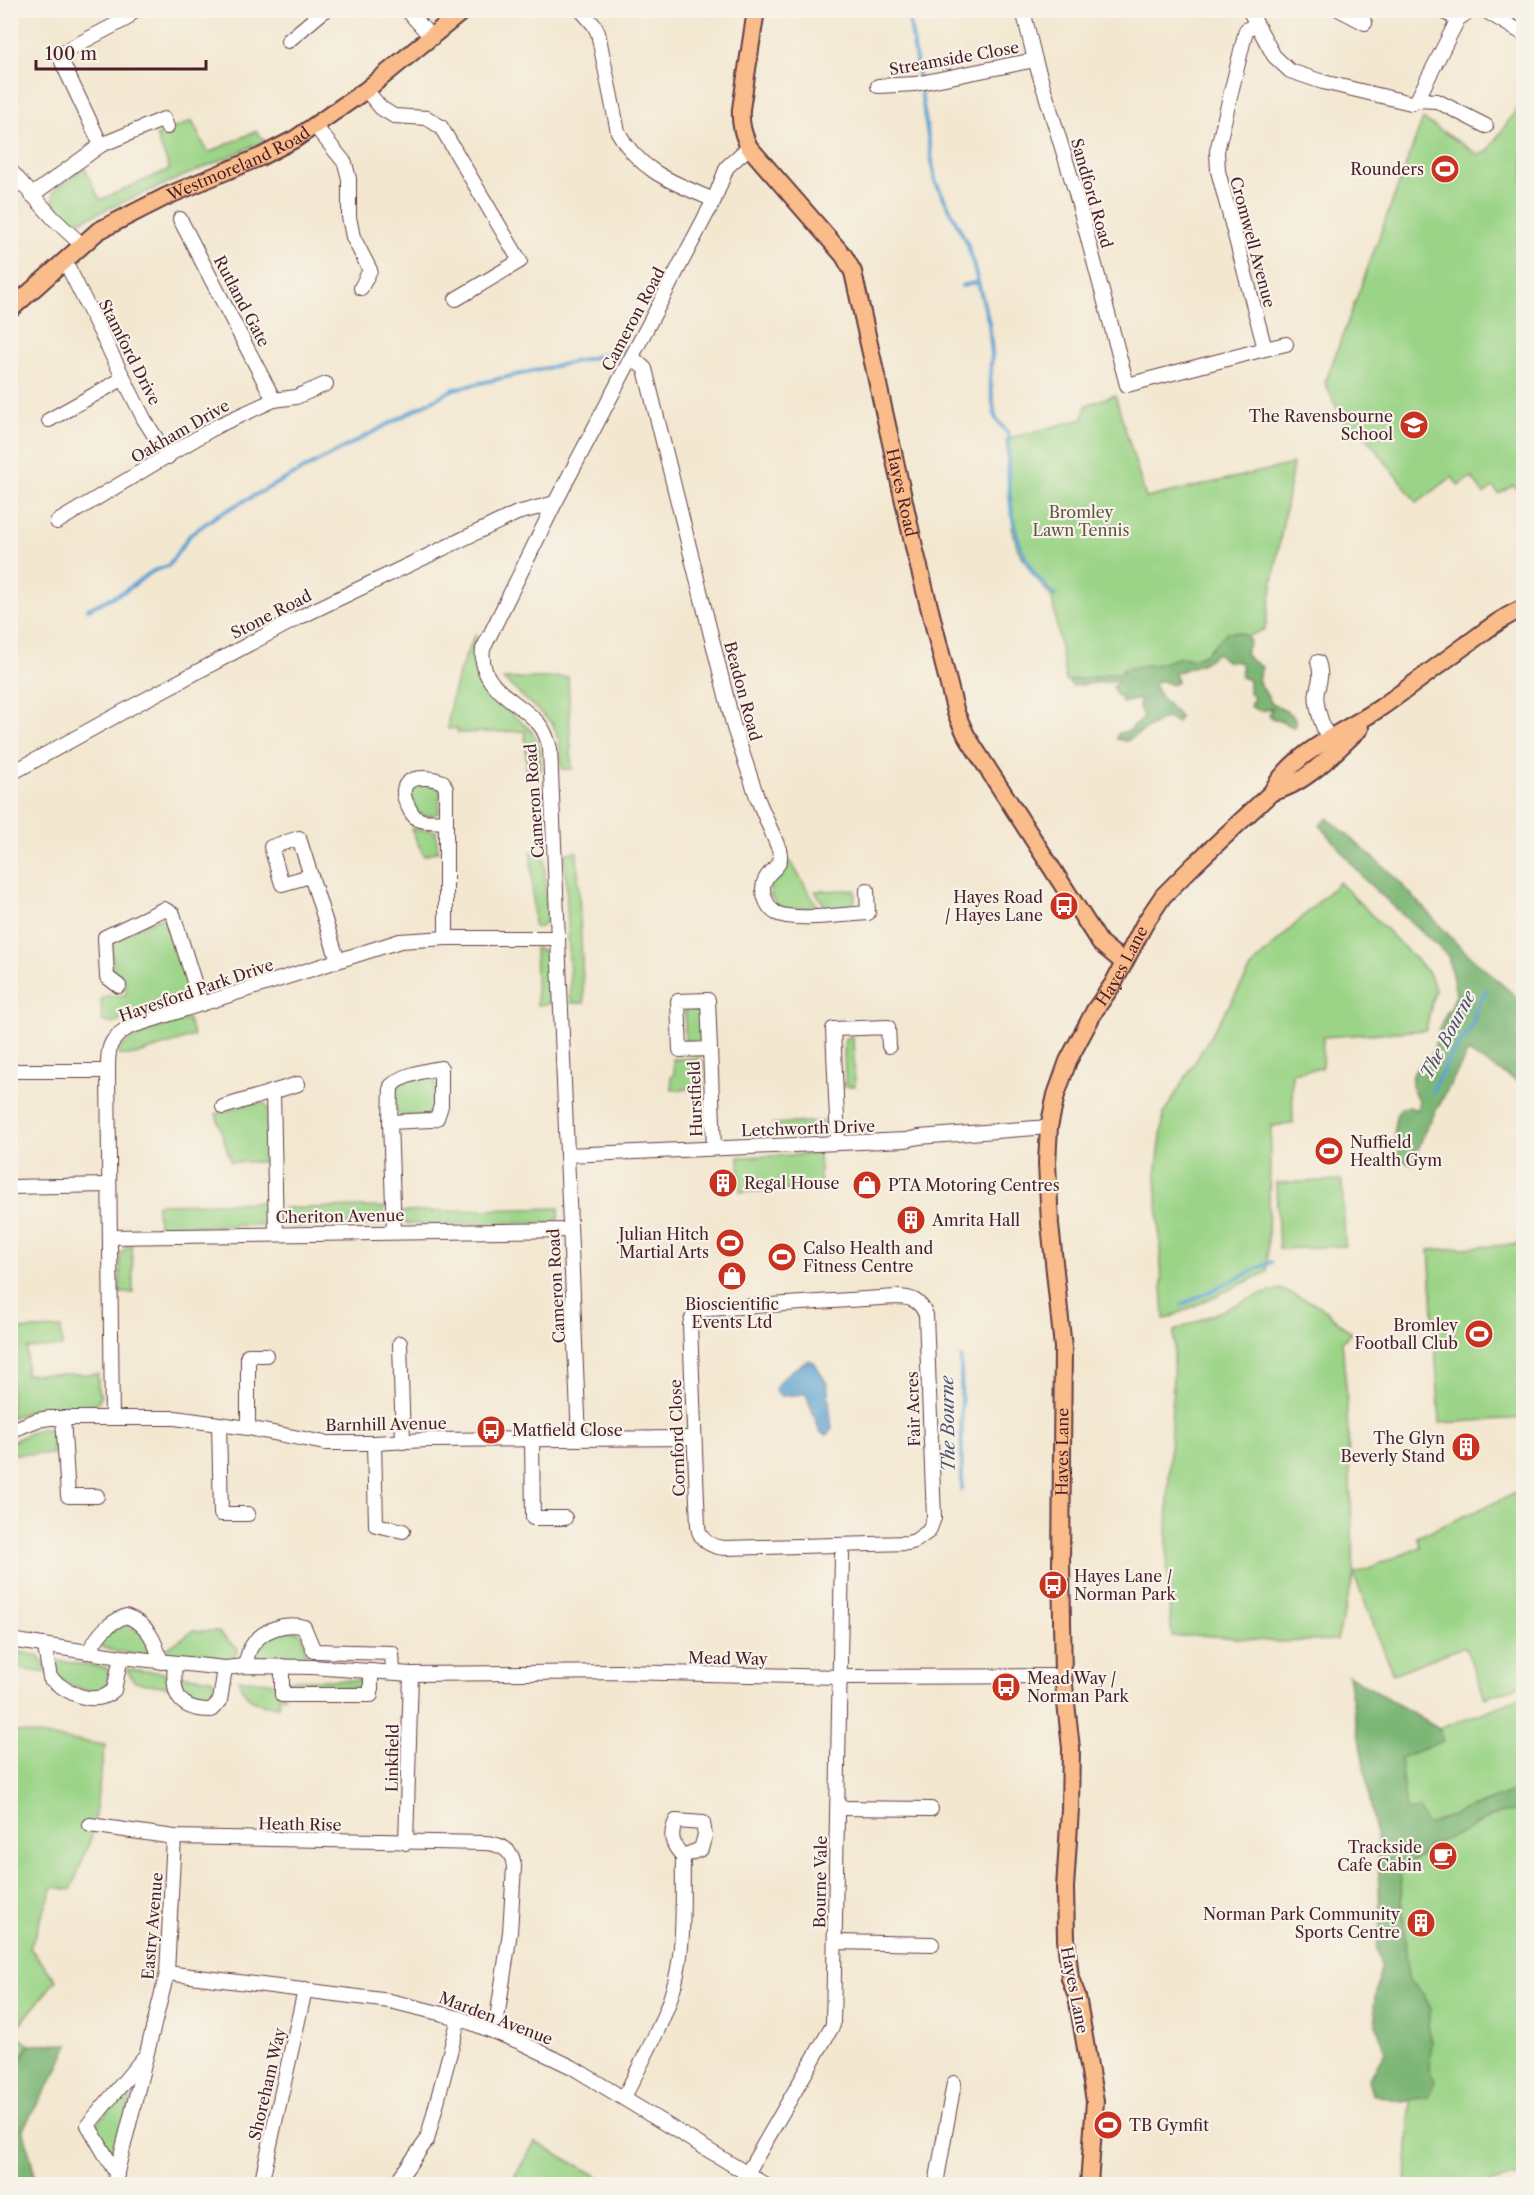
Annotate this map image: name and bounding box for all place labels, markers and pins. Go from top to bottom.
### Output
sports icon: Rounders [1429,153,1461,185]
place label: Rounders [1350,159,1424,179]
place label: The Ravensbourne School [1249,406,1393,444]
school or university icon: The Ravensbourne School [1398,409,1430,441]
place label: Hayes Road / Hayes Lane [945,887,1043,925]
bus stop icon: Hayes Road / Hayes Lane [1048,890,1080,922]
place label: Nuffield Health Gym [1350,1132,1442,1170]
sports icon: Nuffield Health Gym [1313,1135,1345,1167]
building icon: Regal House [707,1167,739,1199]
shop icon: PTA Motoring Centres [851,1169,883,1201]
place label: Regal House [744,1173,839,1193]
place label: PTA Motoring Centres [888,1175,1060,1195]
building icon: Amrita Hall [895,1204,927,1236]
place label: Amrita Hall [931,1210,1020,1230]
place label: Julian Hitch Martial Arts [616,1224,709,1262]
sports icon: Julian Hitch Martial Arts [714,1227,746,1259]
place label: Calso Health and Fitness Centre [803,1238,933,1276]
sports icon: Calso Health and Fitness Centre [766,1241,798,1273]
shop icon: Bioscientific Events Ltd [716,1260,748,1292]
place label: Bioscientific Events Ltd [685,1294,779,1332]
place label: Bromley Football Club [1355,1315,1459,1353]
sports icon: Bromley Football Club [1463,1318,1495,1350]
bus stop icon: Matfield Close [475,1414,507,1446]
place label: Matfield Close [512,1420,623,1440]
place label: The Glyn Beverly Stand [1341,1428,1445,1466]
building icon: The Glyn Beverly Stand [1450,1431,1482,1463]
place label: Hayes Lane / Norman Park [1074,1566,1176,1604]
bus stop icon: Hayes Lane / Norman Park [1037,1569,1069,1601]
place label: Mead Way / Norman Park [1027,1668,1129,1706]
bus stop icon: Mead Way / Norman Park [990,1671,1022,1703]
place label: Trackside Cafe Cabin [1337,1837,1422,1875]
cafe icon: Trackside Cafe Cabin [1427,1840,1459,1872]
place label: Norman Park Community Sports Centre [1203,1904,1401,1942]
building icon: Norman Park Community Sports Centre [1405,1907,1437,1939]
sports icon: TB Gymfit [1092,2109,1124,2141]
place label: TB Gymfit [1129,2115,1209,2135]

